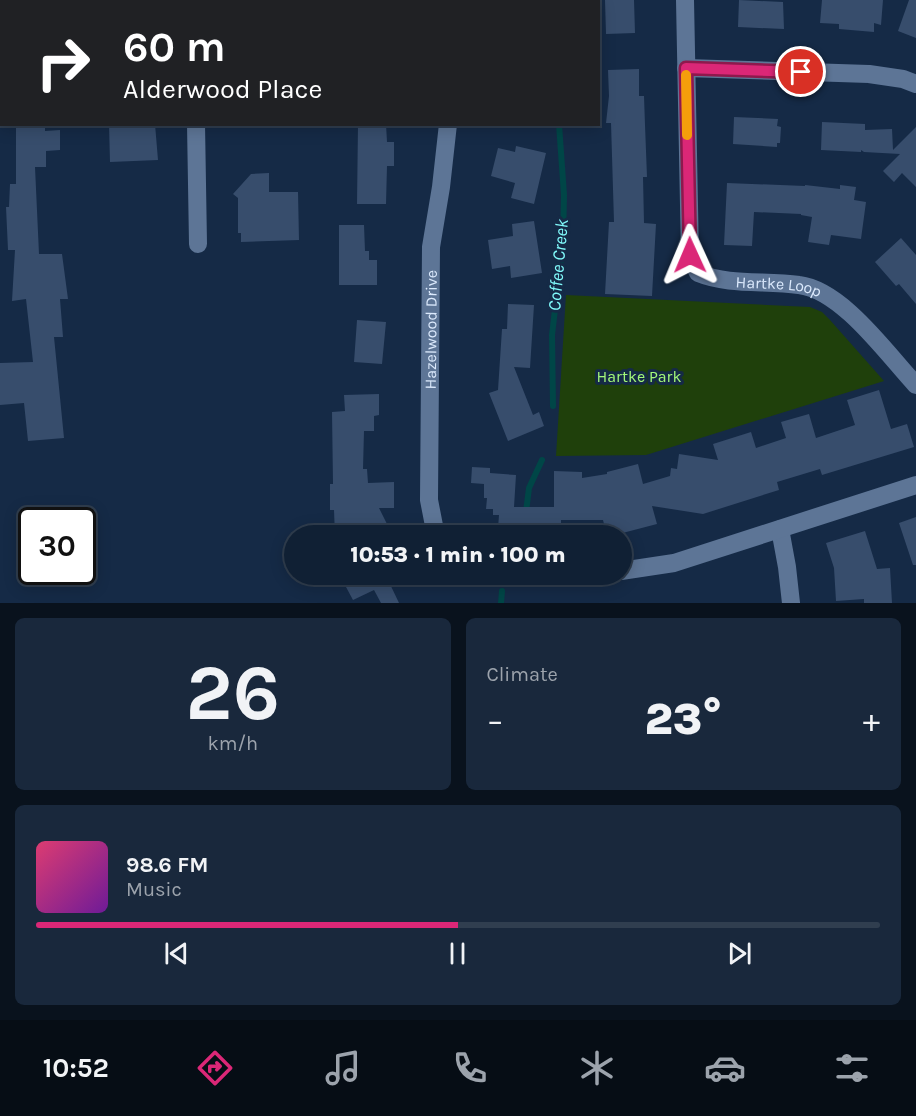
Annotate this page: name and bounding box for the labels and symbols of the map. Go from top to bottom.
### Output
pin [775,46,826,97]
water label: Coffee Creek [543,217,573,312]
position arrow [658,223,722,287]
street label: Hazelwood Drive [421,270,441,390]
street label: Hartke Loop [735,272,825,301]
park label: Hartke Park [597,367,681,386]
speed limit sign: 30 [18,507,96,585]

